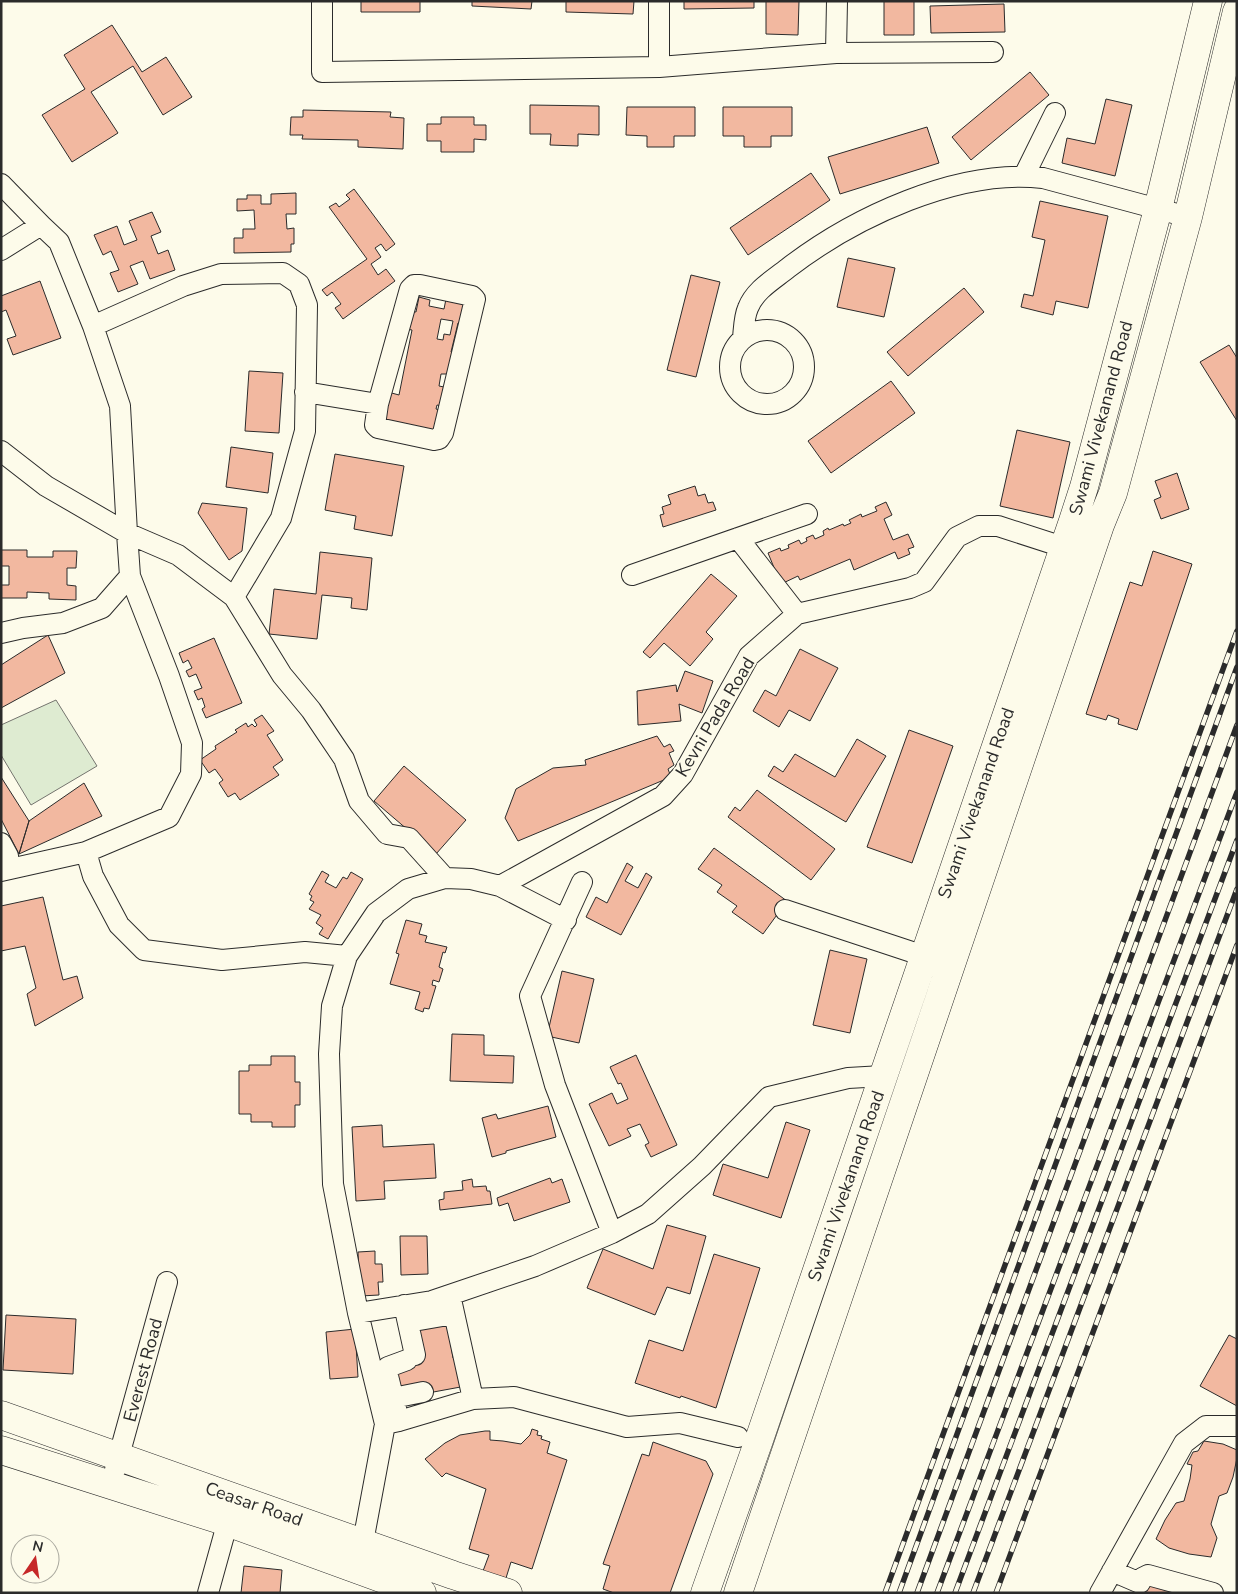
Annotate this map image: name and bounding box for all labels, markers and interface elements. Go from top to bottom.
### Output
street label: Swami Vivekanand Road [1063,318,1139,518]
street label: Kevni Pada Road [670,653,760,781]
street label: Swami Vivekanand Road [932,704,1020,902]
street label: Swami Vivekanand Road [802,1087,890,1285]
street label: Everest Road [118,1316,168,1424]
street label: Ceasar Road [202,1476,306,1532]
north arrow [10,1534,60,1584]
text: N [31,1536,45,1557]

